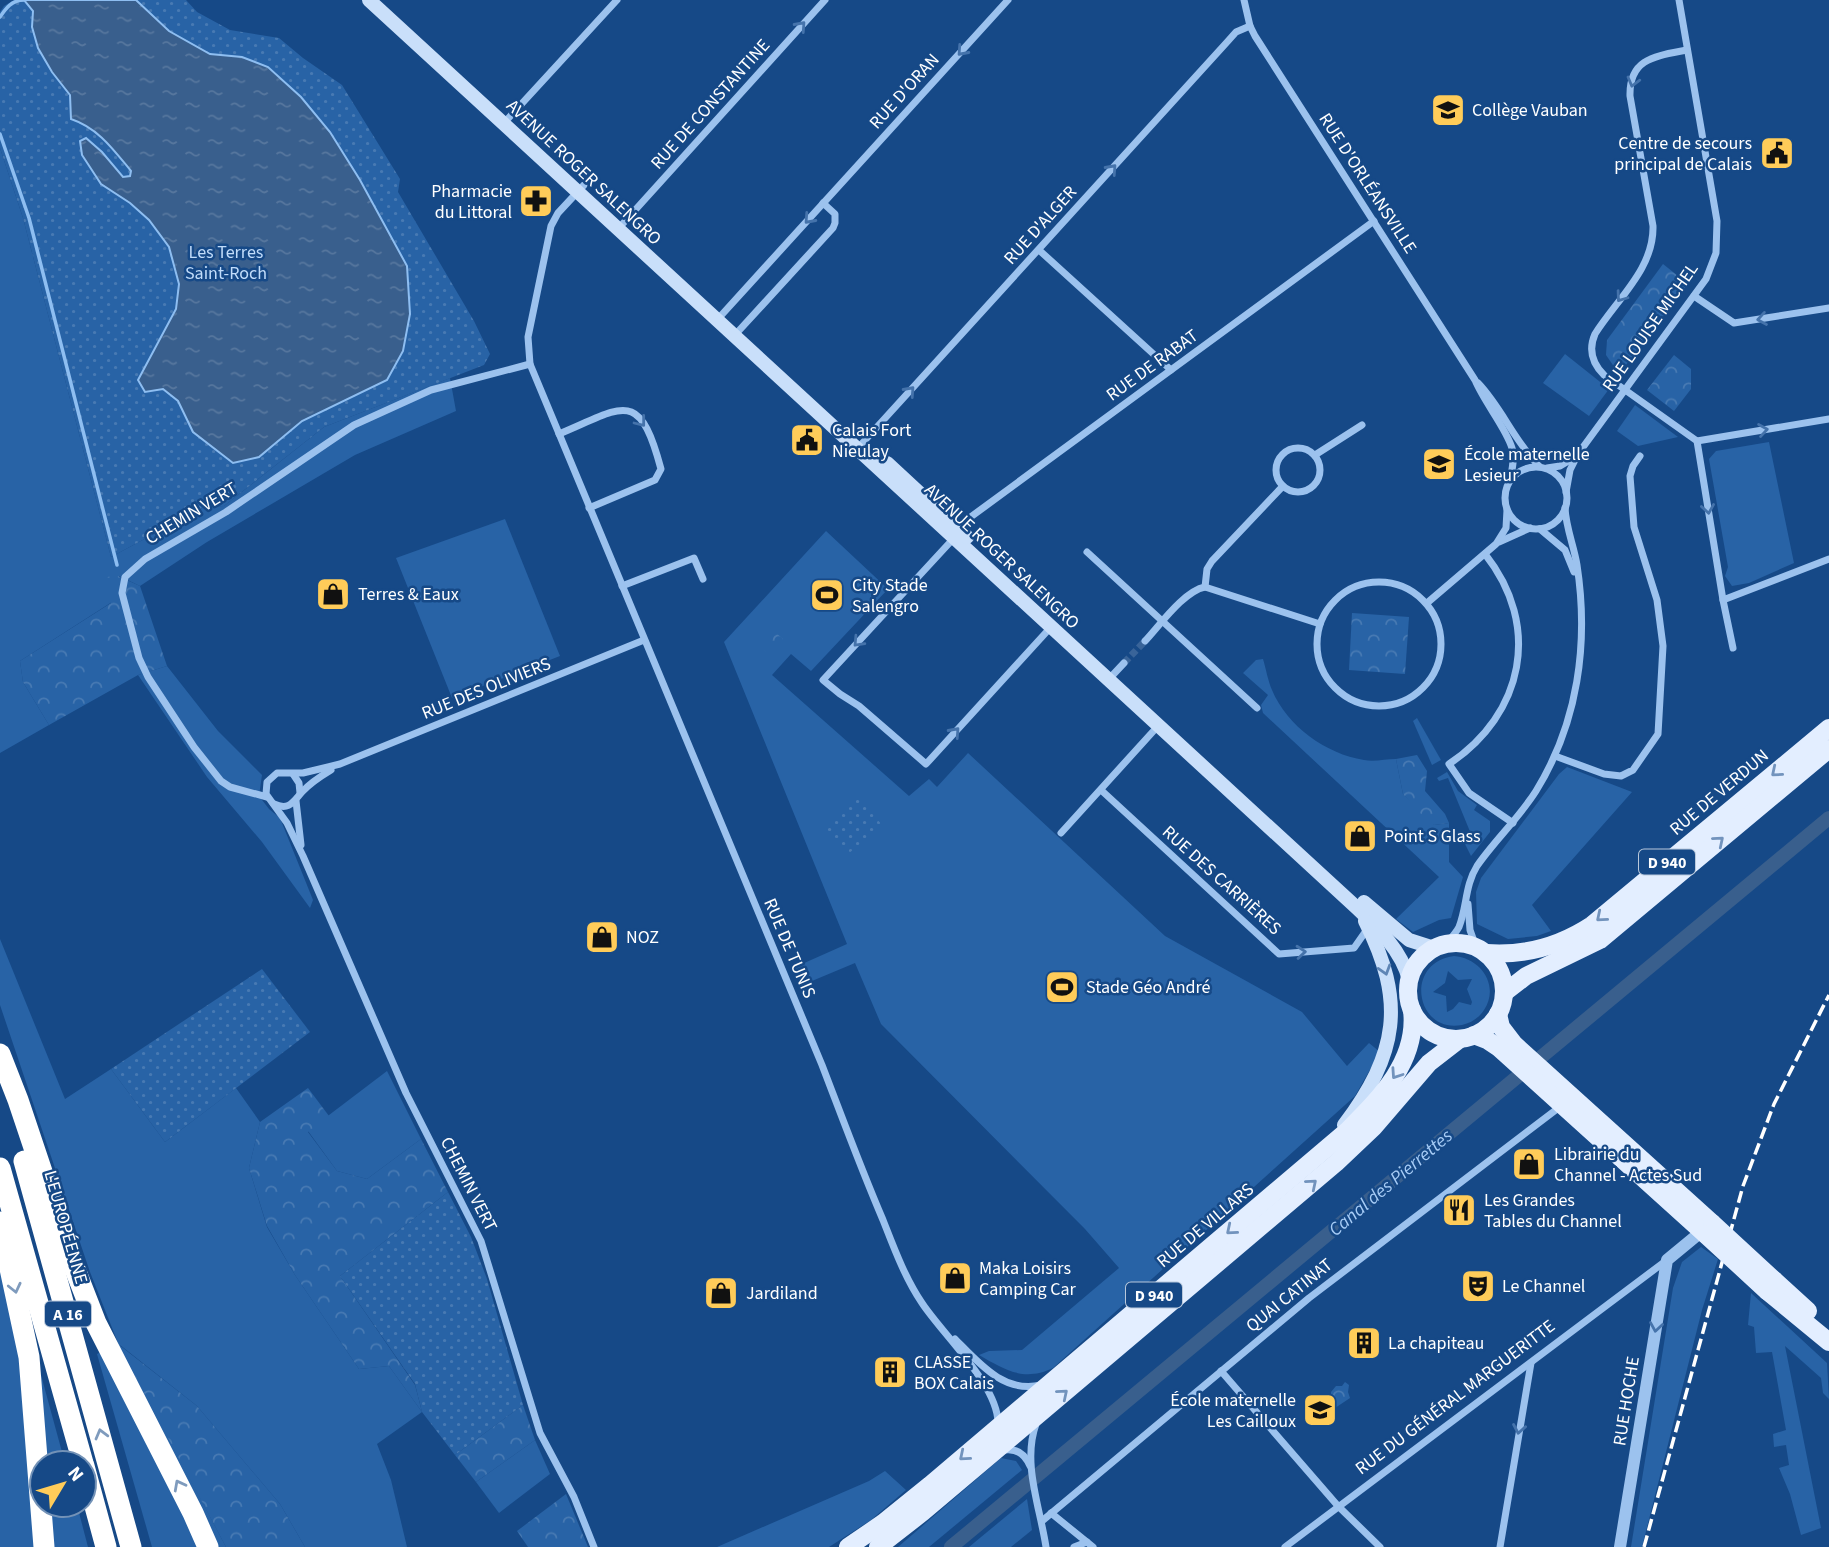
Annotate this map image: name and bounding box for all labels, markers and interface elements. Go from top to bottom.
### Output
one-way arrow [793,21,806,34]
street label: RUE DE CONSTANTINE [645,34,776,175]
one-way arrow [957,42,970,55]
street label: RUE D'ORAN [864,48,945,135]
one-way arrow [1627,75,1641,87]
school or university icon: Collège Vauban [1429,91,1467,129]
street label: AVENUE ROGER SALENGRO [501,94,667,251]
place label: Collège Vauban [1472,98,1588,123]
street label: RUE D'ORLÉANSVILLE [1313,108,1422,258]
place label: Centre de secours principal de Calais [1614,131,1752,177]
public building icon: Centre de secours principal de Calais [1758,134,1796,172]
one-way arrow [1104,164,1116,177]
place label: Pharmacie du Littoral [431,179,512,225]
street label: RUE D'ALGER [998,180,1083,270]
pharmacy icon: Pharmacie du Littoral [517,182,555,220]
one-way arrow [805,211,817,224]
park label: Les Terres Saint-Roch [185,240,267,286]
street label: RUE LOUISE MICHEL [1596,258,1704,397]
one-way arrow [1617,289,1630,302]
one-way arrow [1756,311,1768,326]
street label: RUE DE RABAT [1101,323,1204,407]
one-way arrow [901,386,914,399]
one-way arrow [633,414,646,426]
place label: Calais Fort Nieulay [832,418,911,464]
public building icon: Calais Fort Nieulay [788,421,826,459]
one-way arrow [1757,423,1769,438]
place label: École maternelle Lesieur [1464,442,1590,488]
school or university icon: École maternelle Lesieur [1420,445,1458,483]
street label: CHEMIN VERT [141,476,242,551]
street label: AVENUE ROGER SALENGRO [919,478,1085,635]
one-way arrow [1700,503,1715,514]
place label: City Stade Salengro [852,573,928,619]
shop icon: Terres & Eaux [314,575,352,613]
sports icon: City Stade Salengro [808,576,846,614]
place label: Terres & Eaux [358,582,459,607]
one-way arrow [854,634,866,647]
street label: RUE DES OLIVIERS [418,651,554,726]
one-way arrow [947,727,960,740]
street label: RUE DE VERDUN [1664,743,1774,841]
one-way arrow [1772,763,1784,776]
shop icon: Point S Glass [1341,817,1379,855]
street label: RUE DES CARRIÈRES [1157,820,1287,941]
place label: Point S Glass [1384,824,1481,849]
one-way arrow [1711,837,1723,850]
road number: D 940 [1639,849,1695,874]
street label: RUE DE TUNIS [757,894,822,1002]
one-way arrow [1597,909,1610,921]
shop icon: NOZ [583,918,621,956]
place label: NOZ [626,925,659,950]
one-way arrow [1296,945,1307,960]
one-way arrow [1376,963,1391,975]
sports icon: Stade Géo André [1043,968,1081,1006]
place label: Stade Géo André [1086,975,1211,1000]
one-way arrow [1392,1066,1404,1079]
water label: Canal des Pierrettes [1323,1123,1459,1243]
street label: CHEMIN VERT [434,1133,503,1236]
place label: Librairie du Channel - Actes Sud [1554,1142,1702,1188]
shop icon: Librairie du Channel - Actes Sud [1510,1145,1548,1183]
street label: L'EUROPÉENNE [37,1168,94,1287]
street label: RUE DE VILLARS [1151,1177,1259,1274]
one-way arrow [1303,1180,1316,1192]
place label: Les Grandes Tables du Channel [1484,1188,1622,1234]
restaurant icon: Les Grandes Tables du Channel [1440,1191,1478,1229]
one-way arrow [1226,1222,1239,1234]
street label: QUAI CATINAT [1241,1252,1338,1338]
place label: Maka Loisirs Camping Car [979,1256,1077,1302]
shop icon: Maka Loisirs Camping Car [936,1259,974,1297]
theatre icon: Le Channel [1459,1267,1497,1305]
shop icon: Jardiland [702,1274,740,1312]
place label: Le Channel [1502,1274,1585,1299]
place label: Jardiland [746,1281,818,1306]
one-way arrow [7,1282,22,1294]
road number: D 940 [1126,1282,1182,1308]
road number: A 16 [45,1302,91,1326]
street label: RUE DU GÉNÉRAL MARGUERITTE [1350,1314,1560,1481]
one-way arrow [1649,1321,1664,1333]
building icon: La chapiteau [1345,1324,1383,1362]
place label: La chapiteau [1388,1331,1484,1356]
place label: CLASSE BOX Calais [914,1350,994,1396]
building icon: CLASSE BOX Calais [871,1353,909,1391]
street label: RUE HOCHE [1607,1355,1646,1448]
place label: École maternelle Les Cailloux [1170,1388,1296,1434]
one-way arrow [1054,1390,1067,1402]
school or university icon: École maternelle Les Cailloux [1301,1391,1339,1429]
one-way arrow [1512,1423,1527,1435]
one-way arrow [94,1428,109,1440]
one-way arrow [959,1448,972,1460]
north arrow [28,1449,98,1519]
text: N [61,1461,90,1488]
one-way arrow [173,1480,187,1493]

